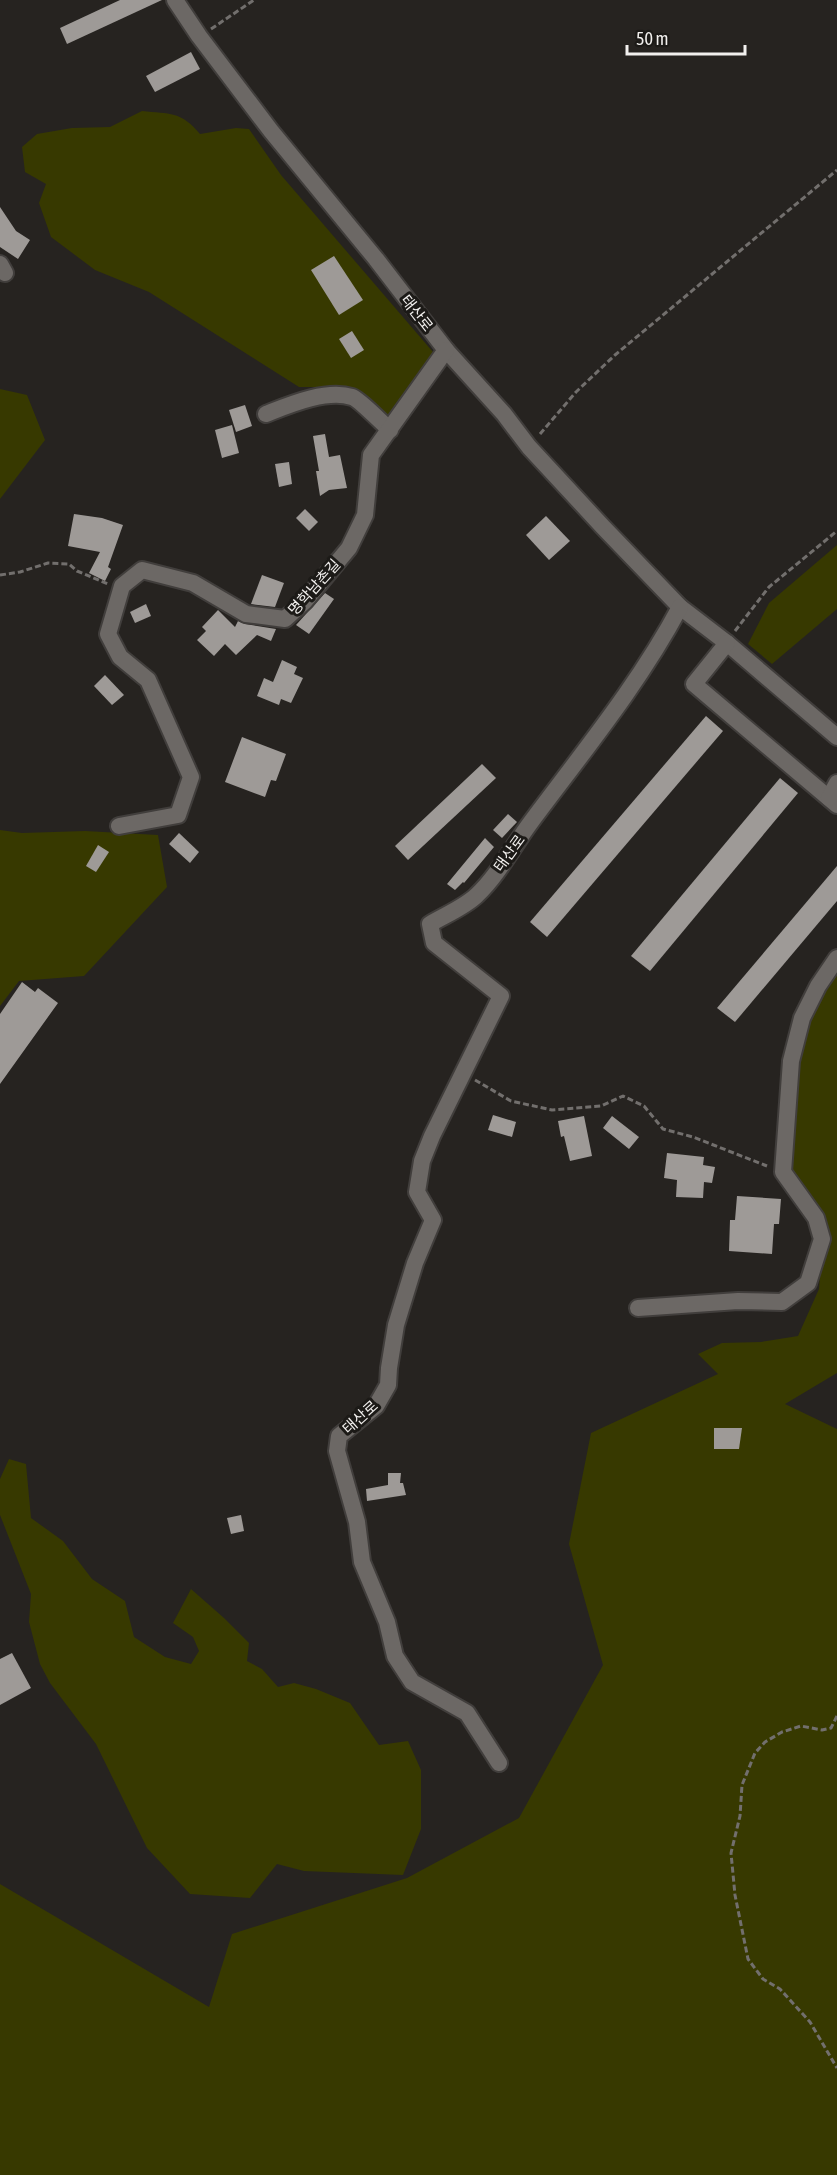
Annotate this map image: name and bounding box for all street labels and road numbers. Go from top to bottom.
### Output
street label: 태산로 [398,291,436,335]
street label: 명학남촌길 [285,556,343,618]
street label: 태산로 [490,831,528,875]
street label: 태산로 [339,1397,381,1437]

